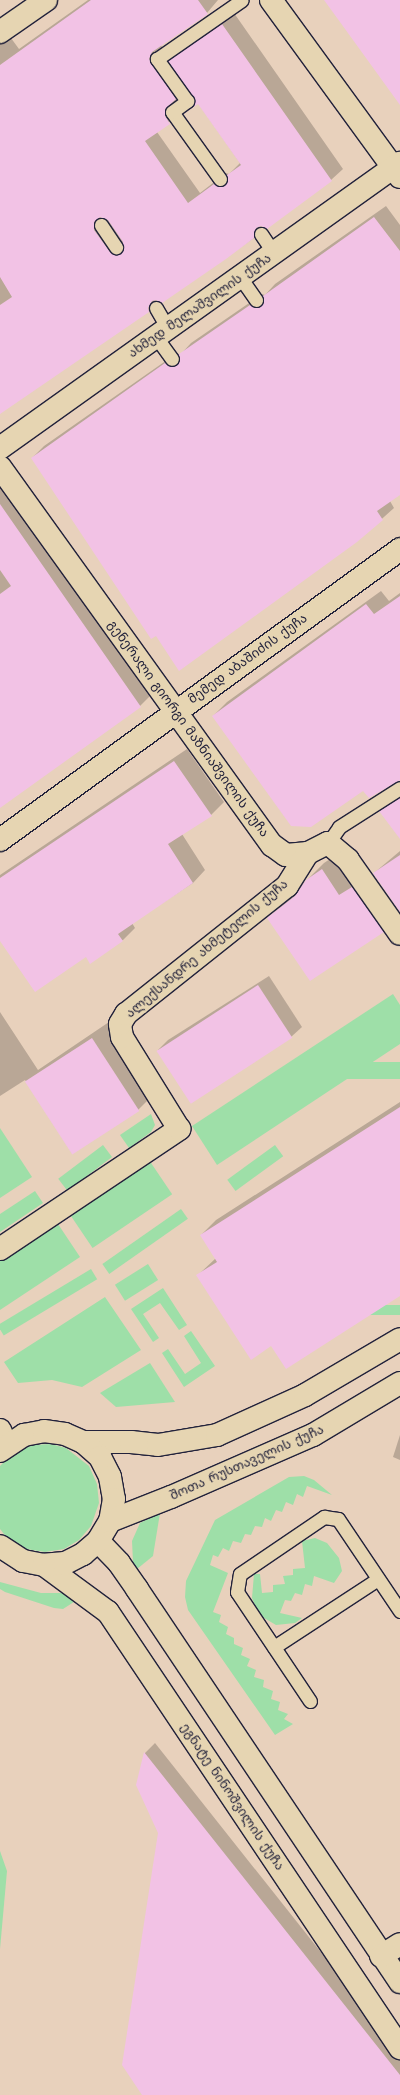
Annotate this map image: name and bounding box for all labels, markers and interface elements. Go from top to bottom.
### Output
street label: ახმედ მელაშვილის ქუჩა [125,251,275,361]
street label: მემედ აბაშიძის ქუჩა [185,611,311,707]
street label: გენერალი გიორგი მაზნიაშვილის ქუჩა [104,618,272,840]
street label: ალექსანდრე ახმეტელის ქუჩა [123,877,291,1021]
street label: შოთა რუსთაველის ქუჩა [168,1422,326,1504]
street label: ეგნატე ნინოშვილის ქუჩა [177,1720,287,1874]

